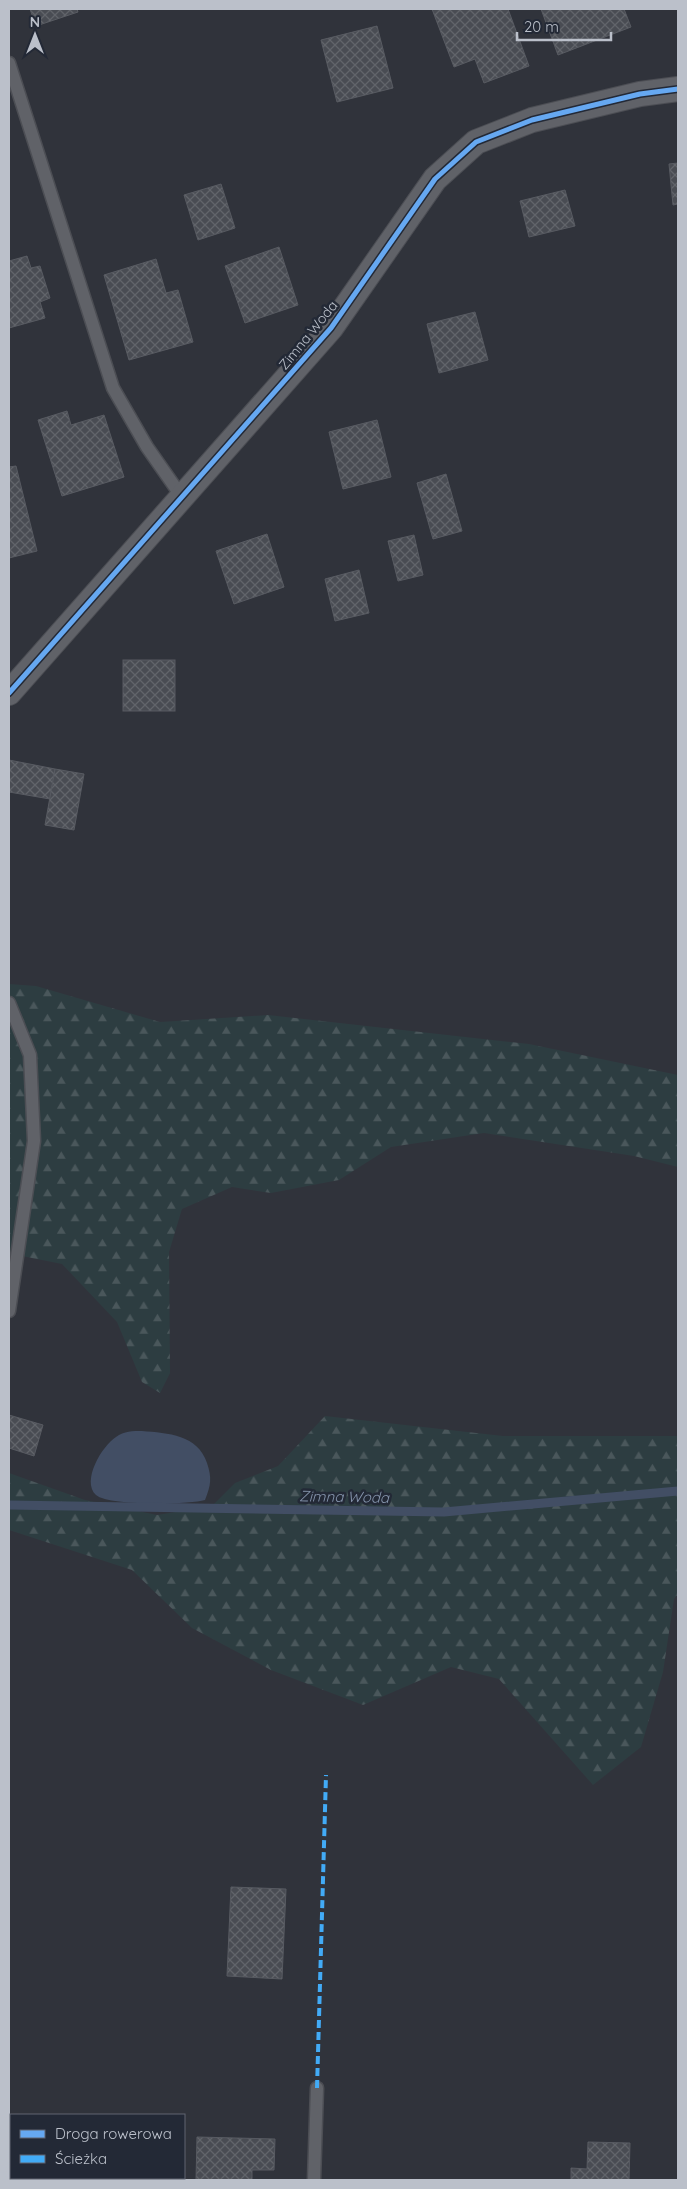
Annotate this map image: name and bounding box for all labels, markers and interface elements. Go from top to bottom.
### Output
north arrow [10,10,60,60]
scale bar [517,10,611,42]
text: N [30,13,40,31]
text: 20 m [524,17,559,36]
street label: Zimna Woda [275,297,341,373]
water label: Zimna Woda [299,1486,390,1507]
legend [10,2114,185,2179]
text: Droga rowerowa [55,2124,172,2143]
text: Ścieżka [55,2149,107,2168]

